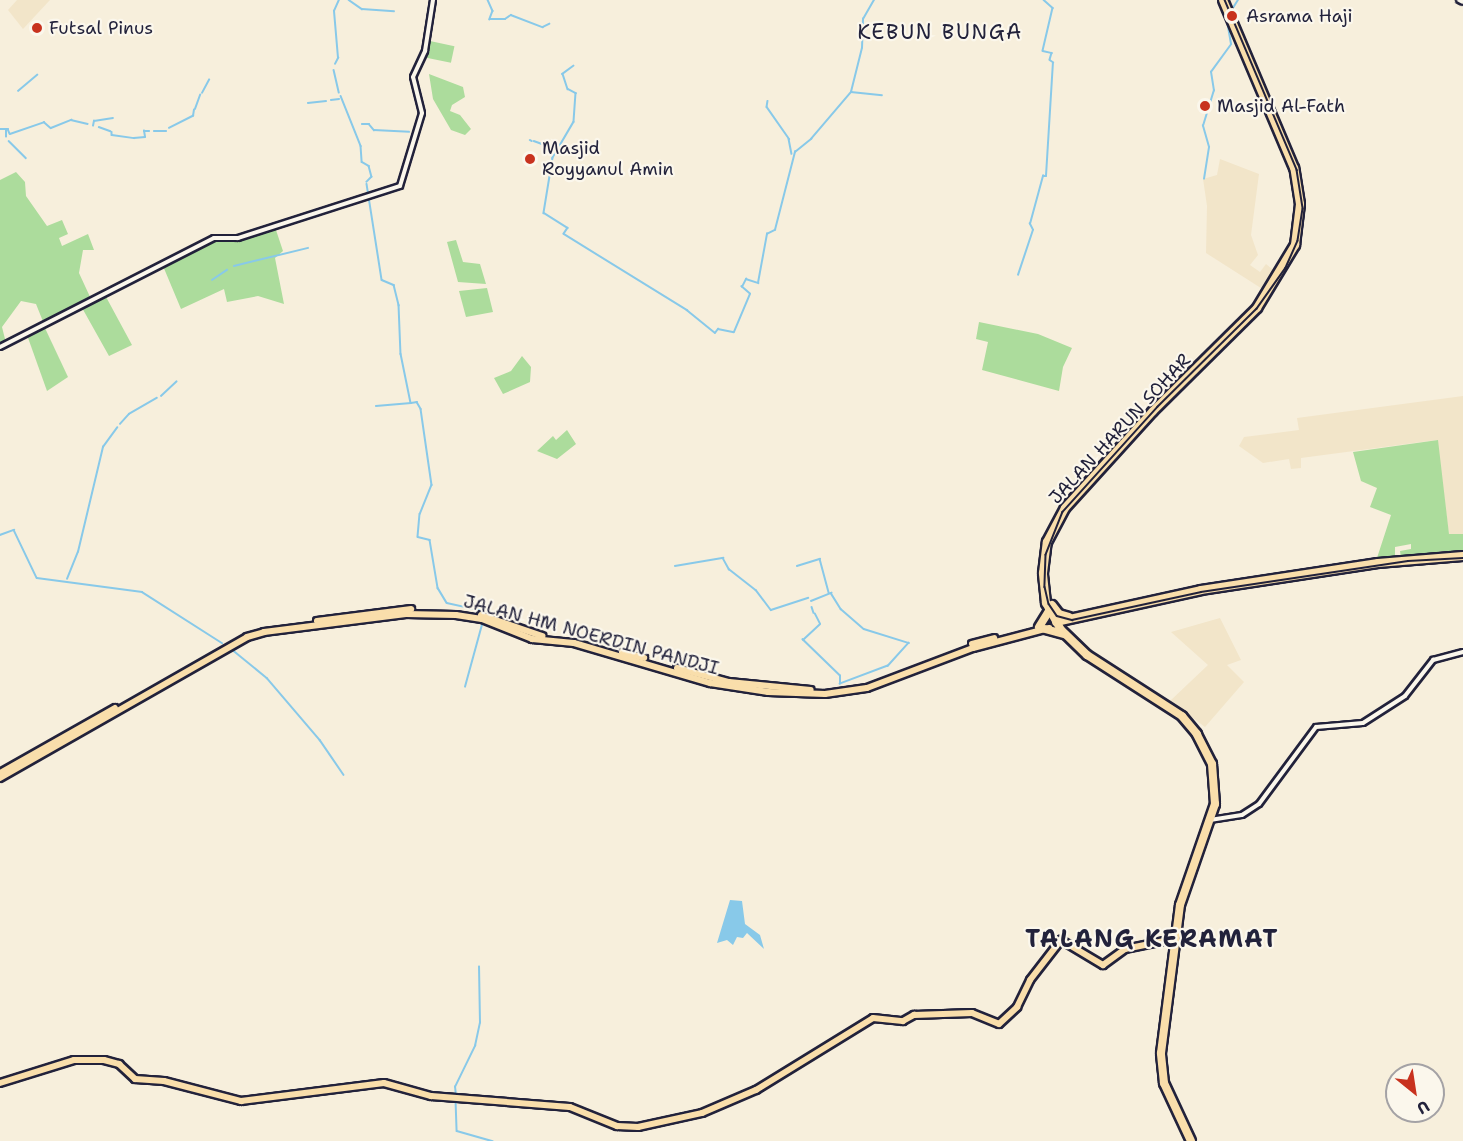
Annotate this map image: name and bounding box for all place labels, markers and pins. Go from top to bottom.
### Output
place label: Asrama Haji [1246,5,1353,27]
marker: Asrama Haji [1223,7,1241,25]
place label: Futsal Pinus [49,17,153,39]
marker: Futsal Pinus [30,21,44,35]
place label: Masjid Al-Fath [1217,95,1345,117]
marker: Masjid Al-Fath [1198,99,1212,113]
place label: Masjid Royyanul Amin [542,138,674,180]
marker: Masjid Royyanul Amin [523,152,537,166]

